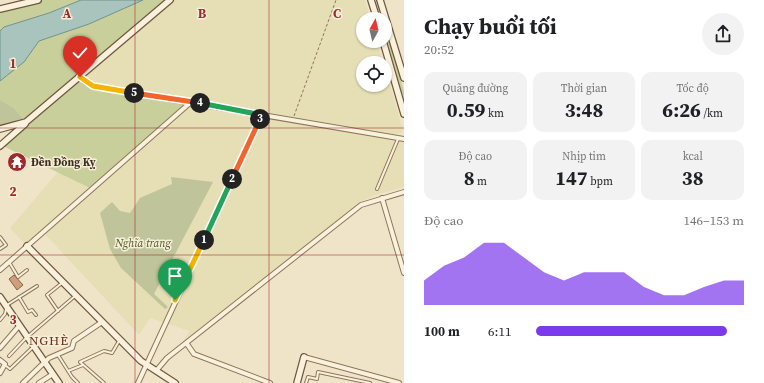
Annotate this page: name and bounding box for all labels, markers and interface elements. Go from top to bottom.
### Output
text: A [63,5,72,22]
text: B [198,5,207,22]
text: C [333,5,341,22]
text: Chạy buổi tối [424,11,557,41]
north arrow [356,12,392,48]
map controls [356,12,392,92]
button: share [702,13,744,55]
pin [63,36,97,77]
text: 20:52 [424,41,454,58]
icon: check [69,42,91,64]
text: 1 [9,55,17,72]
button: locate [356,56,392,92]
text: Quãng đường [443,81,508,96]
text: Thời gian [561,81,607,96]
text: Tốc độ [677,81,709,96]
pin: 5 [124,83,144,103]
text: 5 [131,85,137,100]
pin: 4 [190,93,210,113]
text: 4 [197,95,203,110]
text: 0.59 [447,96,485,124]
text: 3:48 [565,96,603,124]
text: 6:26 [662,96,701,124]
text: km [485,106,504,121]
text: /km [701,106,723,121]
pin: 3 [250,109,270,129]
text: 3 [257,111,263,126]
text: Độ cao [459,149,492,164]
text: Nhịp tim [562,149,606,164]
text: kcal [683,149,703,164]
temple icon: Đền Đồng Kỵ [6,151,28,173]
place label: Đền Đồng Kỵ [31,155,96,170]
text: 8 [464,164,475,192]
text: 147 [555,164,588,192]
text: 38 [682,164,704,192]
pin: 2 [222,169,242,189]
text: 2 [229,171,235,186]
text: m [475,174,487,189]
text: bpm [588,174,613,189]
text: 2 [9,183,17,200]
text: Độ cao [424,212,464,229]
text: 146–153 m [684,212,744,229]
pin: 1 [194,230,214,250]
text: 1 [201,232,207,247]
park label: Nghĩa trang [114,236,171,251]
pin [158,259,192,300]
icon: arrive [164,265,186,287]
text: 3 [9,311,17,328]
text: 100 m [424,323,460,340]
text: 6:11 [488,323,511,340]
district label: NGHÈ [29,332,69,349]

